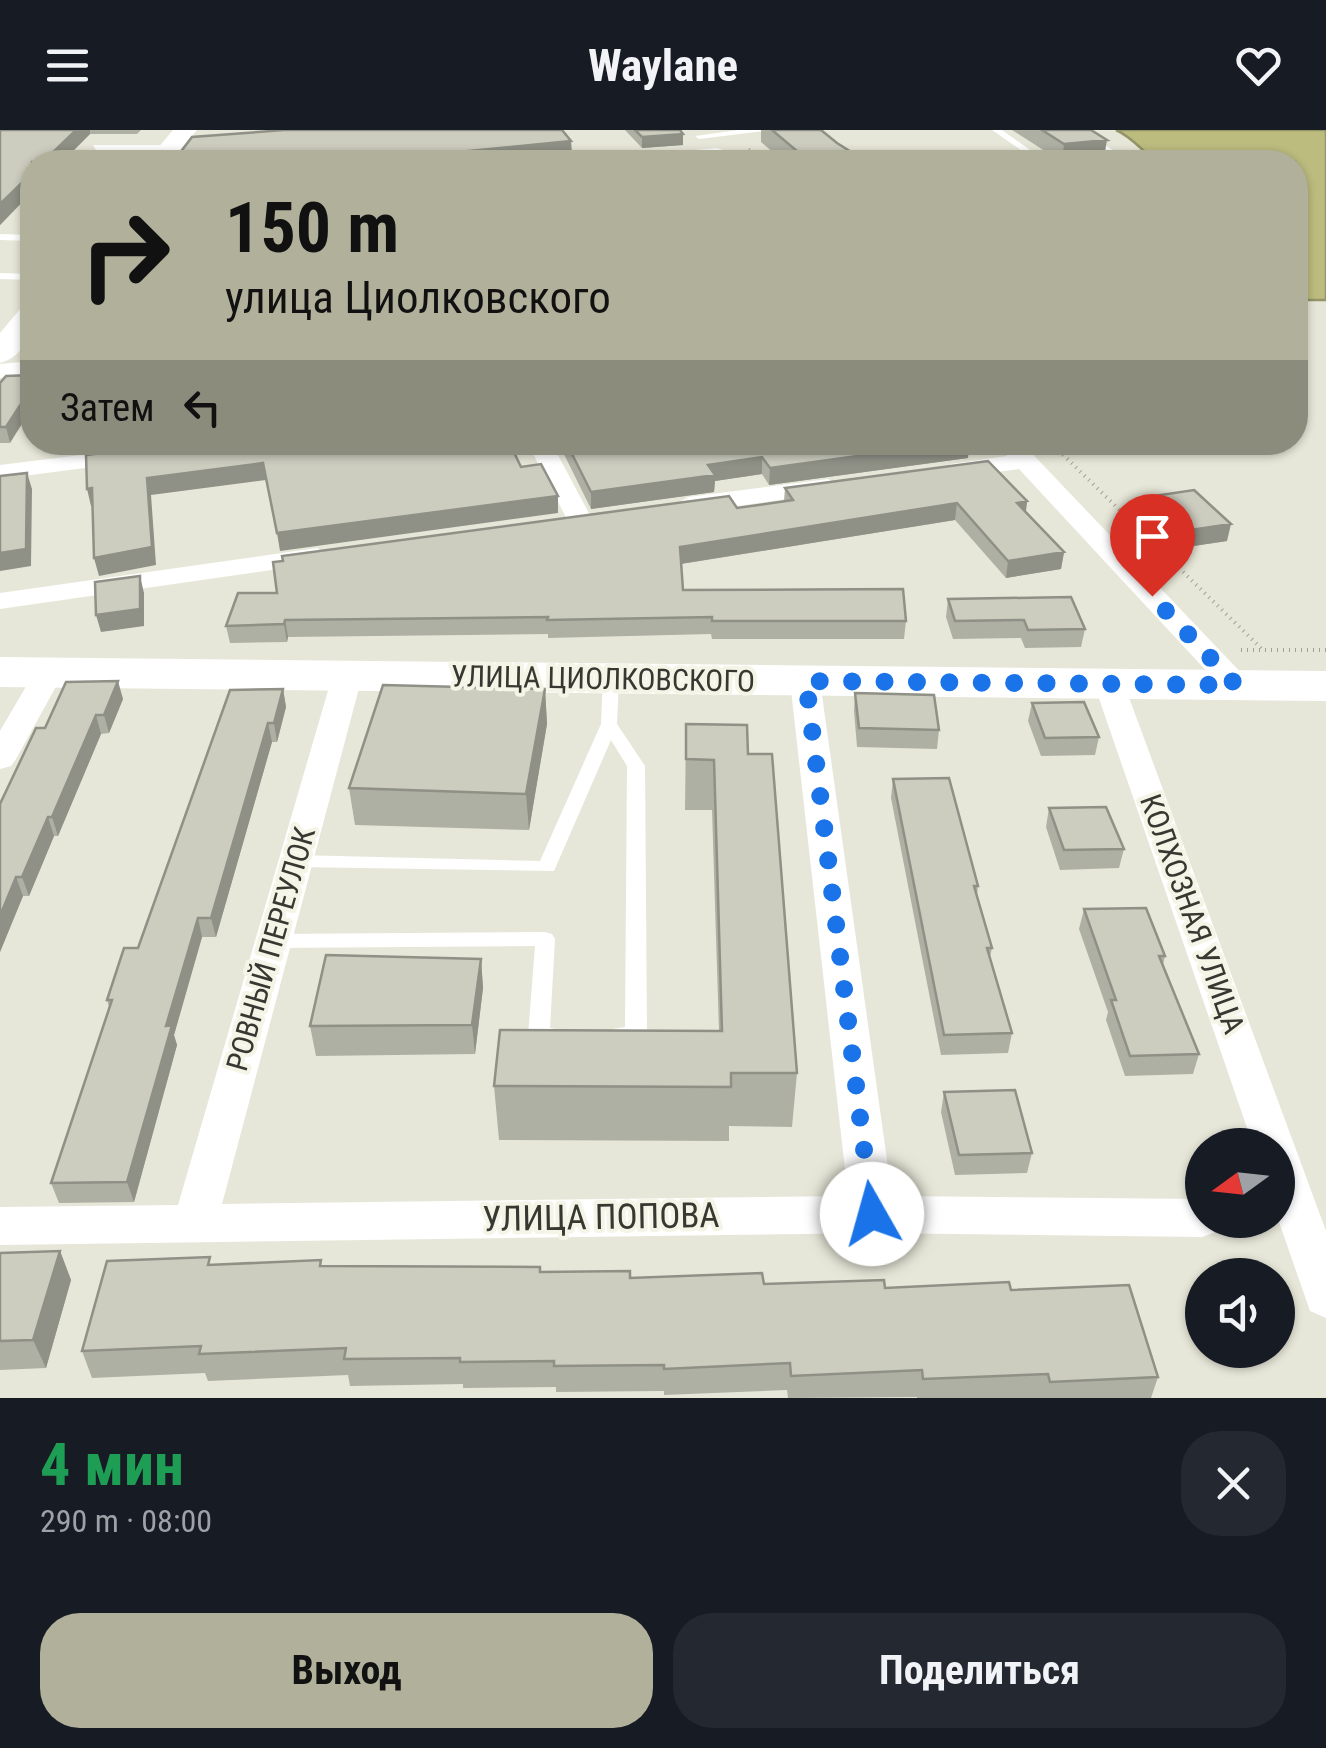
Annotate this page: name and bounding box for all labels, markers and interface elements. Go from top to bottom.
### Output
icon: menu [40,38,95,93]
icon: heart [1231,38,1286,93]
text: Waylane [588,39,738,92]
text: 150 m [225,187,399,269]
icon: right [60,190,190,320]
text: улица Циолковского [225,271,611,324]
icon: left [175,380,230,435]
text: Затем [60,386,155,430]
pin [1110,494,1195,597]
icon: arrive [1125,509,1180,564]
street label: УЛИЦА ЦИОЛКОВСКОГО [451,658,755,699]
street label: КОЛХОЗНАЯ УЛИЦА [1133,790,1252,1038]
street label: РОВНЫЙ ПЕРЕУЛОК [219,823,322,1075]
north arrow [1185,1128,1295,1238]
map controls [1185,1128,1295,1368]
position arrow [820,1162,924,1266]
street label: УЛИЦА ПОПОВА [482,1195,720,1240]
button: sound [1185,1258,1295,1368]
text: 4 мин [40,1429,184,1500]
button: close [1181,1431,1286,1536]
text: 290 m · 08:00 [40,1502,212,1540]
button: Выход [40,1613,653,1728]
button: Поделиться [673,1613,1286,1728]

